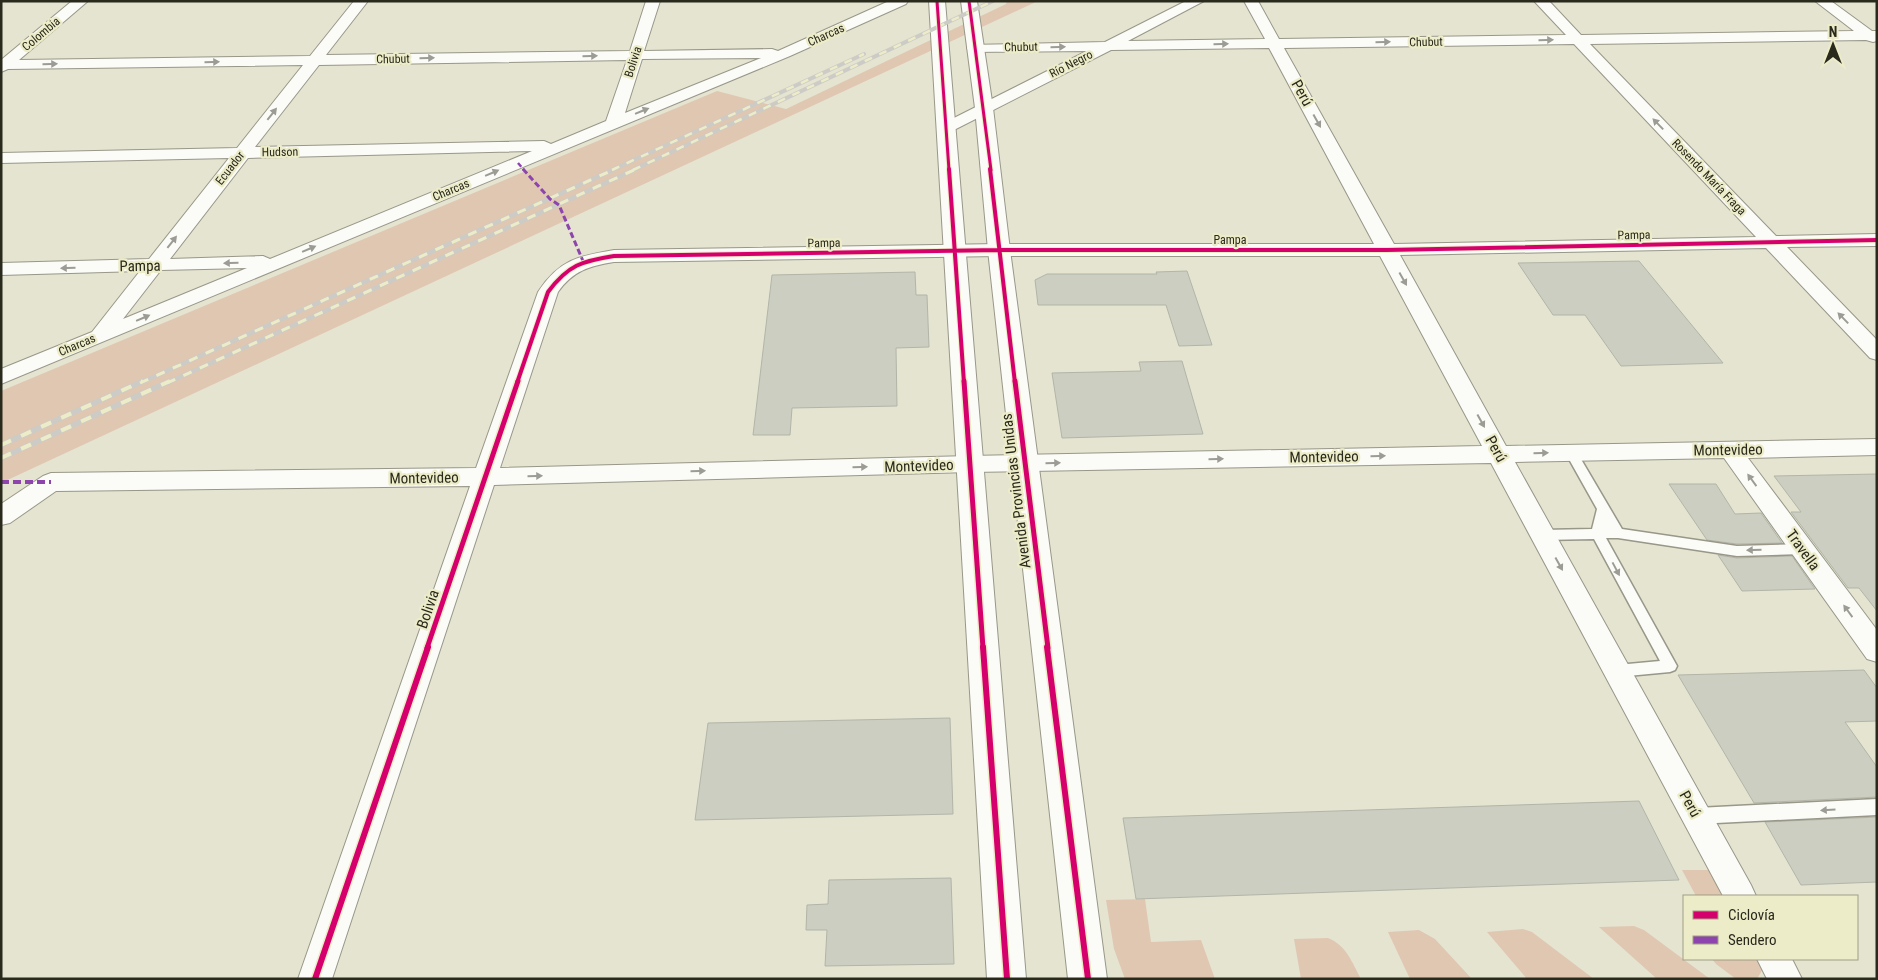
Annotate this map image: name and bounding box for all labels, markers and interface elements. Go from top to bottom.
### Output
street label: Colombia [19,14,63,54]
north arrow [1808,20,1858,70]
street label: Charcas [805,21,847,49]
text: N [1829,24,1837,40]
street label: Chubut [1409,35,1443,49]
one-way arrow [1538,36,1554,44]
one-way arrow [1375,38,1391,46]
street label: Chubut [1004,40,1038,54]
one-way arrow [1213,40,1229,48]
one-way arrow [1050,43,1066,51]
street label: Bolivia [621,45,645,79]
street label: Río Negro [1047,47,1095,81]
street label: Chubut [376,52,410,66]
one-way arrow [582,52,598,60]
one-way arrow [420,54,436,62]
one-way arrow [205,58,221,66]
one-way arrow [42,60,58,68]
street label: Perú [1288,77,1316,109]
one-way arrow [635,107,650,115]
one-way arrow [267,108,278,121]
one-way arrow [1313,114,1321,128]
one-way arrow [1652,119,1664,131]
street label: Rosendo María Fraga [1669,136,1749,218]
street label: Hudson [262,145,299,159]
street label: Ecuador [213,148,248,188]
one-way arrow [485,169,499,177]
street label: Charcas [430,176,472,204]
street label: Pampa [1617,228,1651,242]
street label: Pampa [1213,233,1247,247]
one-way arrow [167,235,177,249]
street label: Pampa [807,236,841,250]
one-way arrow [302,244,316,252]
street label: Pampa [119,257,161,275]
one-way arrow [223,260,239,268]
one-way arrow [60,264,76,272]
one-way arrow [1399,272,1407,286]
one-way arrow [1837,312,1849,324]
one-way arrow [136,314,151,322]
street label: Charcas [56,331,98,359]
street label: Avenida Provincias Unidas [998,412,1034,570]
one-way arrow [1477,414,1485,429]
street label: Perú [1482,433,1510,465]
street label: Montevideo [1693,440,1763,460]
street label: Montevideo [1289,447,1359,467]
one-way arrow [1533,449,1549,457]
one-way arrow [1371,452,1387,460]
one-way arrow [1208,455,1224,463]
street label: Montevideo [884,456,954,476]
one-way arrow [1046,458,1062,466]
one-way arrow [853,463,869,471]
one-way arrow [690,467,706,475]
street label: Montevideo [389,468,459,488]
one-way arrow [528,471,544,479]
one-way arrow [1747,473,1757,487]
street label: Travella [1782,526,1824,574]
one-way arrow [1746,547,1762,555]
one-way arrow [1555,557,1563,571]
one-way arrow [1612,562,1621,576]
street label: Bolivia [413,587,443,631]
one-way arrow [1843,604,1853,618]
street label: Perú [1676,788,1704,820]
one-way arrow [1820,806,1836,814]
legend [1683,895,1858,960]
text: Ciclovía [1728,906,1775,924]
text: Sendero [1728,931,1777,949]

